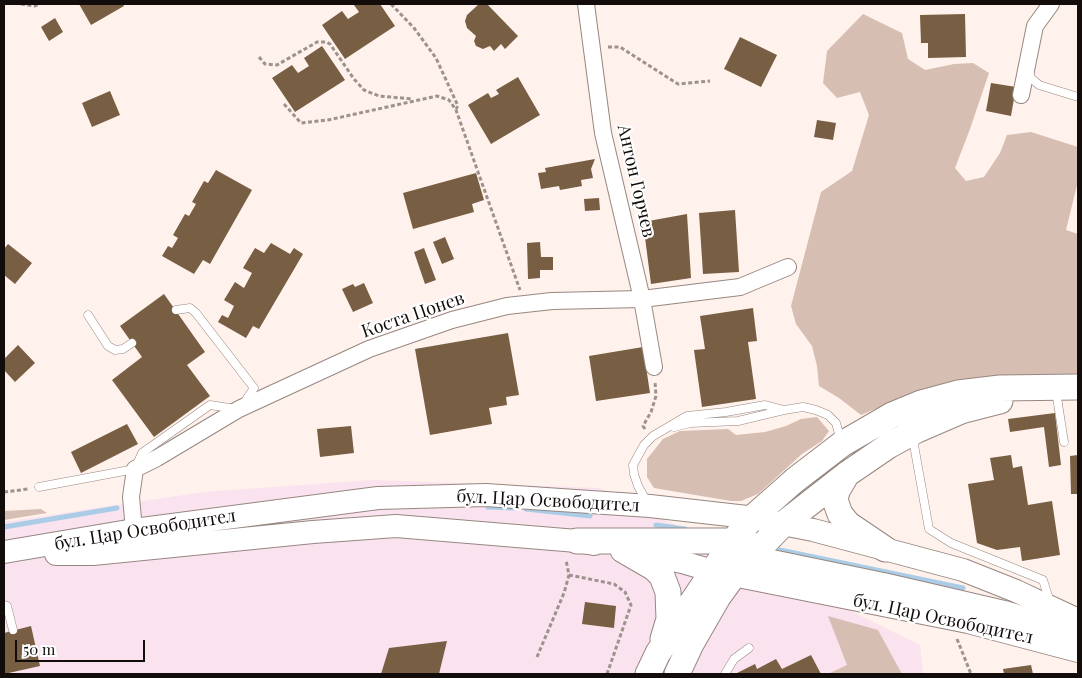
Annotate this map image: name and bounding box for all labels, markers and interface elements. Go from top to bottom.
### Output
street label: Антон Горчев [613,122,659,240]
street label: Коста Цонев [359,287,467,343]
street label: бул. Цар Освободител [456,485,640,517]
street label: бул. Цар Освободител [53,505,237,555]
street label: бул. Цар Освободител [851,589,1035,649]
scale bar [18,630,148,662]
text: 50 m [23,639,55,659]

